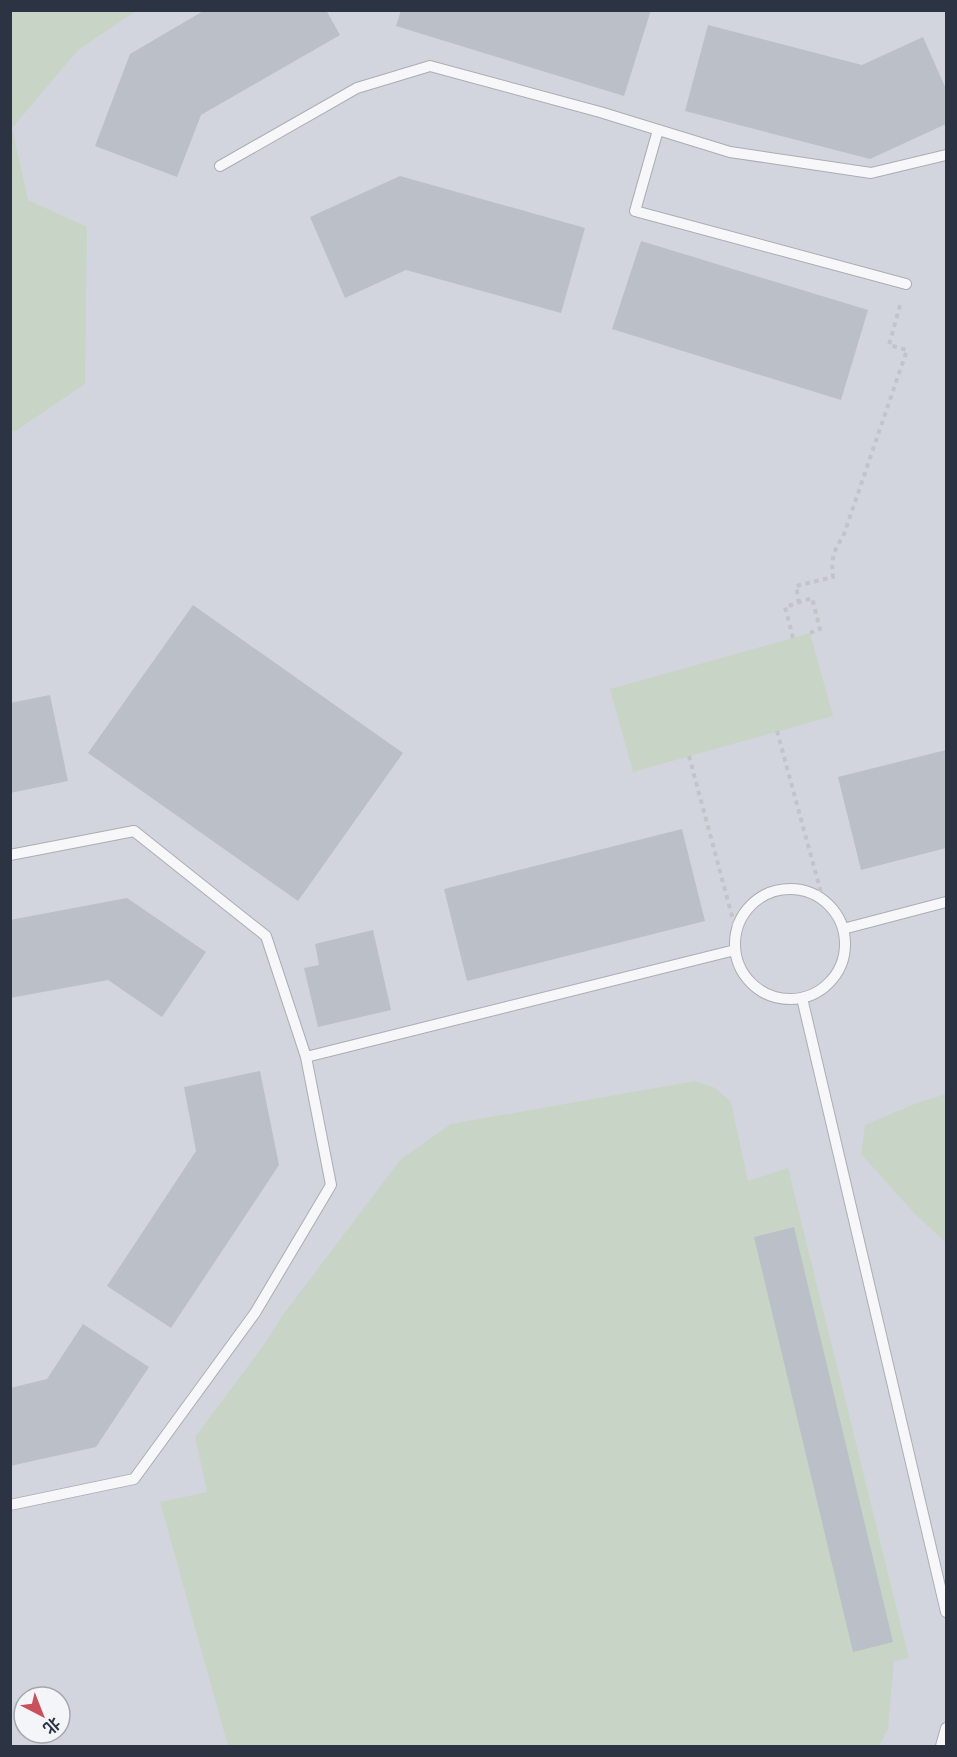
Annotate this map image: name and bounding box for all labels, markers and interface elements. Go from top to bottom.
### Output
north arrow [12,1685,72,1745]
text: 北 [40,1714,65,1739]

